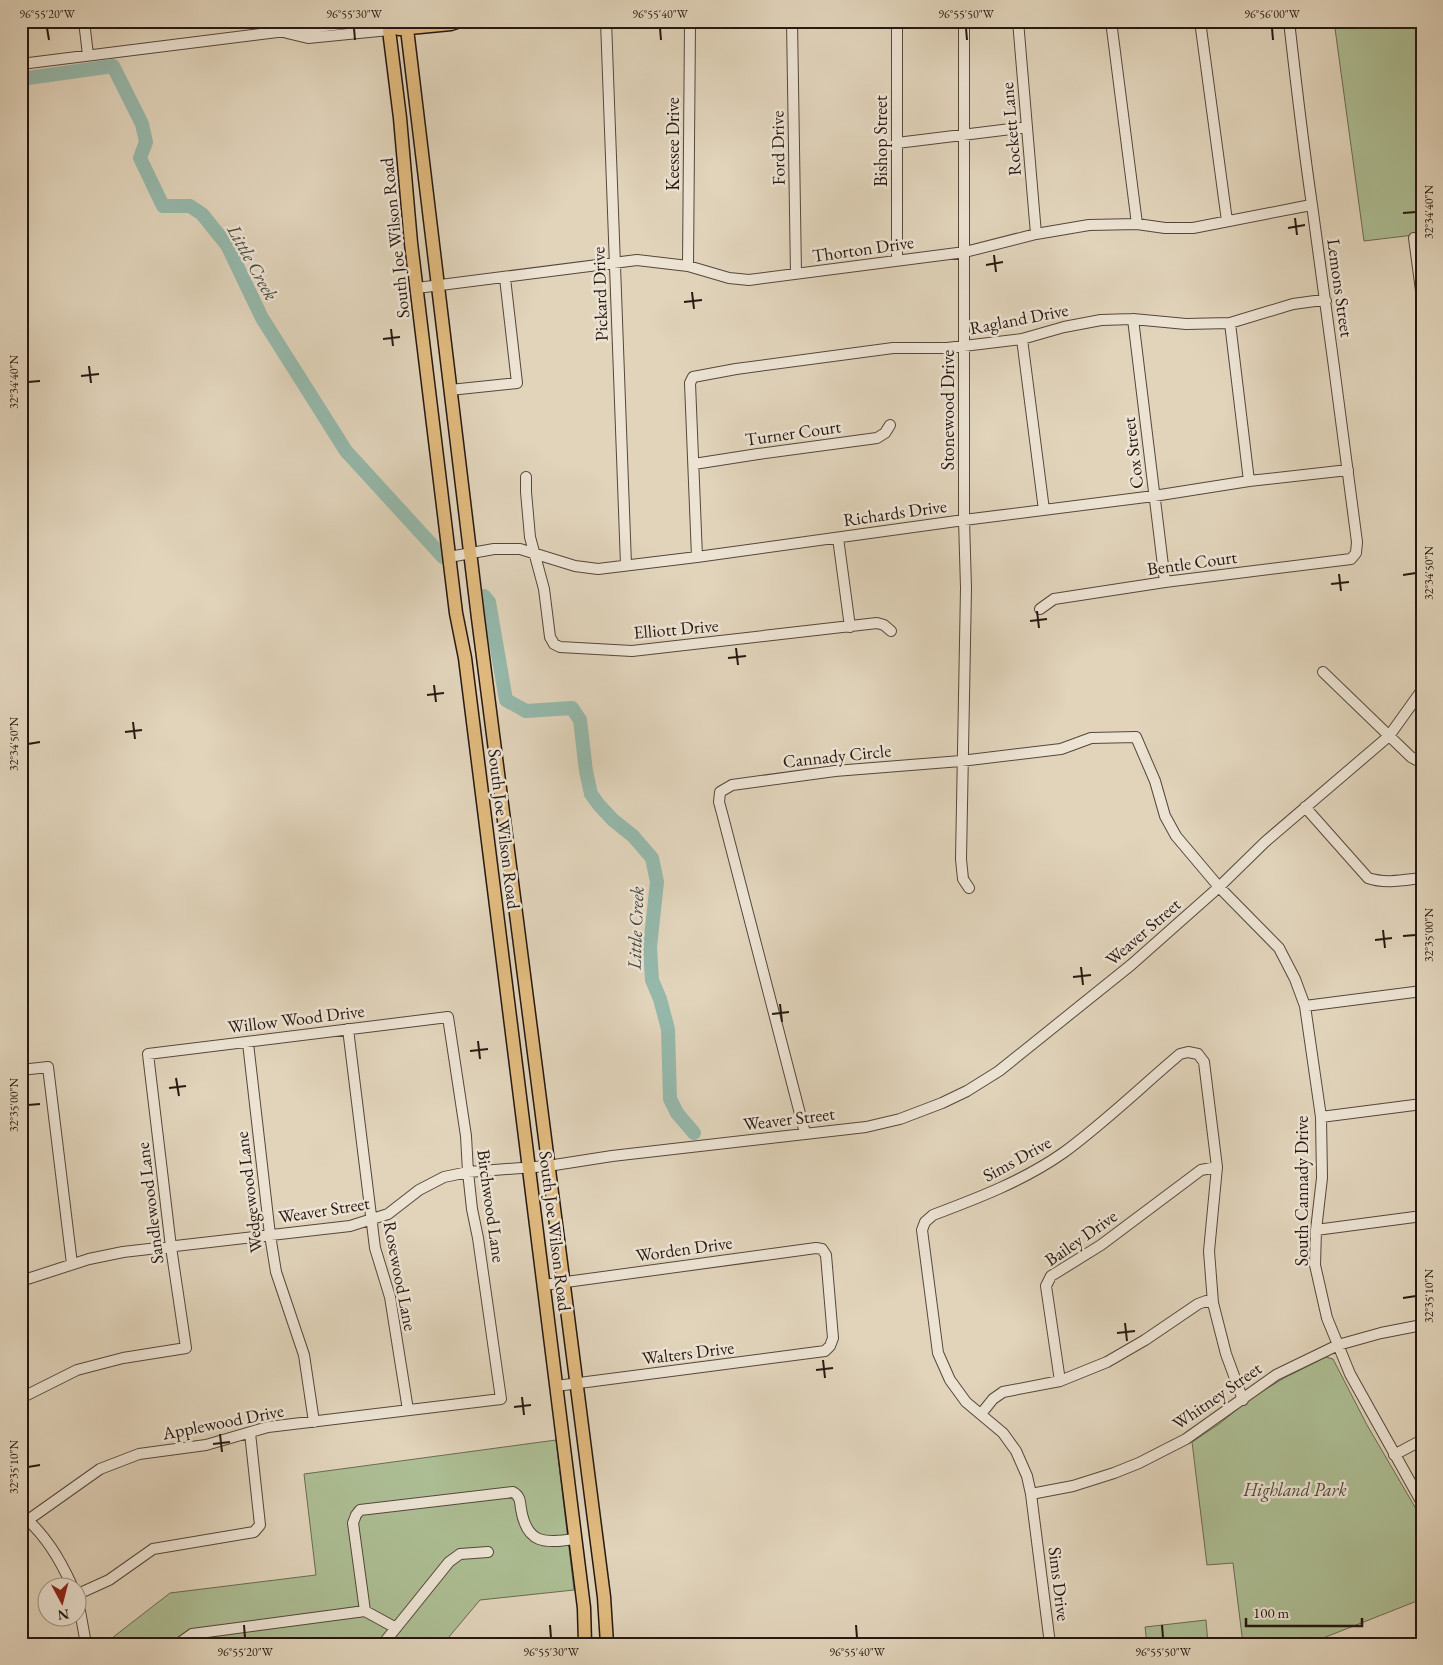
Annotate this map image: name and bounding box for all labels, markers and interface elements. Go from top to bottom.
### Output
text: 96°55'20"W [19,6,76,22]
text: 96°55'30"W [326,6,383,22]
text: 96°55'40"W [632,6,689,22]
text: 96°55'50"W [938,6,995,22]
text: 96°56'00"W [1244,6,1301,22]
street label: Rockett Lane [995,81,1026,177]
street label: Bishop Street [869,95,892,187]
street label: Keessee Drive [661,97,684,191]
street label: Ford Drive [765,110,790,186]
street label: South Joe Wilson Road [375,156,414,319]
text: 32°34'40"N [1421,185,1437,239]
water label: Little Creek [221,219,284,305]
street label: Thorton Drive [811,230,915,267]
street label: Lemons Street [1322,237,1359,339]
street label: Pickard Drive [586,246,613,342]
street label: Ragland Drive [968,298,1070,339]
street label: Stonewood Drive [936,350,959,470]
text: 32°34'40"N [6,355,22,409]
street label: Turner Court [744,414,843,451]
street label: Cox Street [1117,416,1148,490]
street label: Richards Drive [842,494,948,531]
street label: Bentle Court [1146,545,1239,580]
text: 32°34'50"N [1421,546,1437,600]
street label: Elliott Drive [632,613,720,644]
text: 32°34'50"N [6,717,22,771]
street label: Cannady Circle [782,738,892,773]
street label: South Joe Wilson Road [483,747,526,911]
water label: Little Creek [622,886,649,971]
street label: Weaver Street [1100,892,1185,971]
text: 32°35'00"N [1421,908,1437,962]
street label: Willow Wood Drive [226,999,366,1038]
text: 32°35'00"N [6,1078,22,1132]
street label: Weaver Street [742,1101,836,1136]
street label: South Cannady Drive [1290,1116,1313,1266]
street label: Wedgewood Lane [230,1130,267,1254]
street label: Sims Drive [979,1130,1055,1187]
street label: Sandlewood Lane [131,1141,168,1265]
street label: Birchwood Lane [472,1148,511,1264]
street label: South Joe Wilson Road [534,1149,577,1313]
street label: Weaver Street [277,1191,372,1228]
street label: Bailey Drive [1040,1204,1121,1271]
street label: Rosewood Lane [379,1219,422,1333]
street label: Worden Drive [634,1230,734,1267]
text: 32°35'10"N [1421,1269,1437,1323]
street label: Walters Drive [641,1335,735,1370]
street label: Whitney Street [1168,1356,1266,1435]
street label: Applewood Drive [159,1398,286,1445]
text: 32°35'10"N [6,1440,22,1494]
park label: Highland Park [1242,1478,1347,1502]
street label: Sims Drive [1044,1545,1075,1622]
north arrow [38,1578,88,1628]
scale bar [1246,1595,1362,1627]
text: 100 m [1253,1603,1290,1622]
text: N [56,1605,70,1625]
text: 96°55'20"W [217,1644,274,1660]
text: 96°55'30"W [523,1644,580,1660]
text: 96°55'40"W [829,1644,886,1660]
text: 96°55'50"W [1135,1644,1192,1660]

